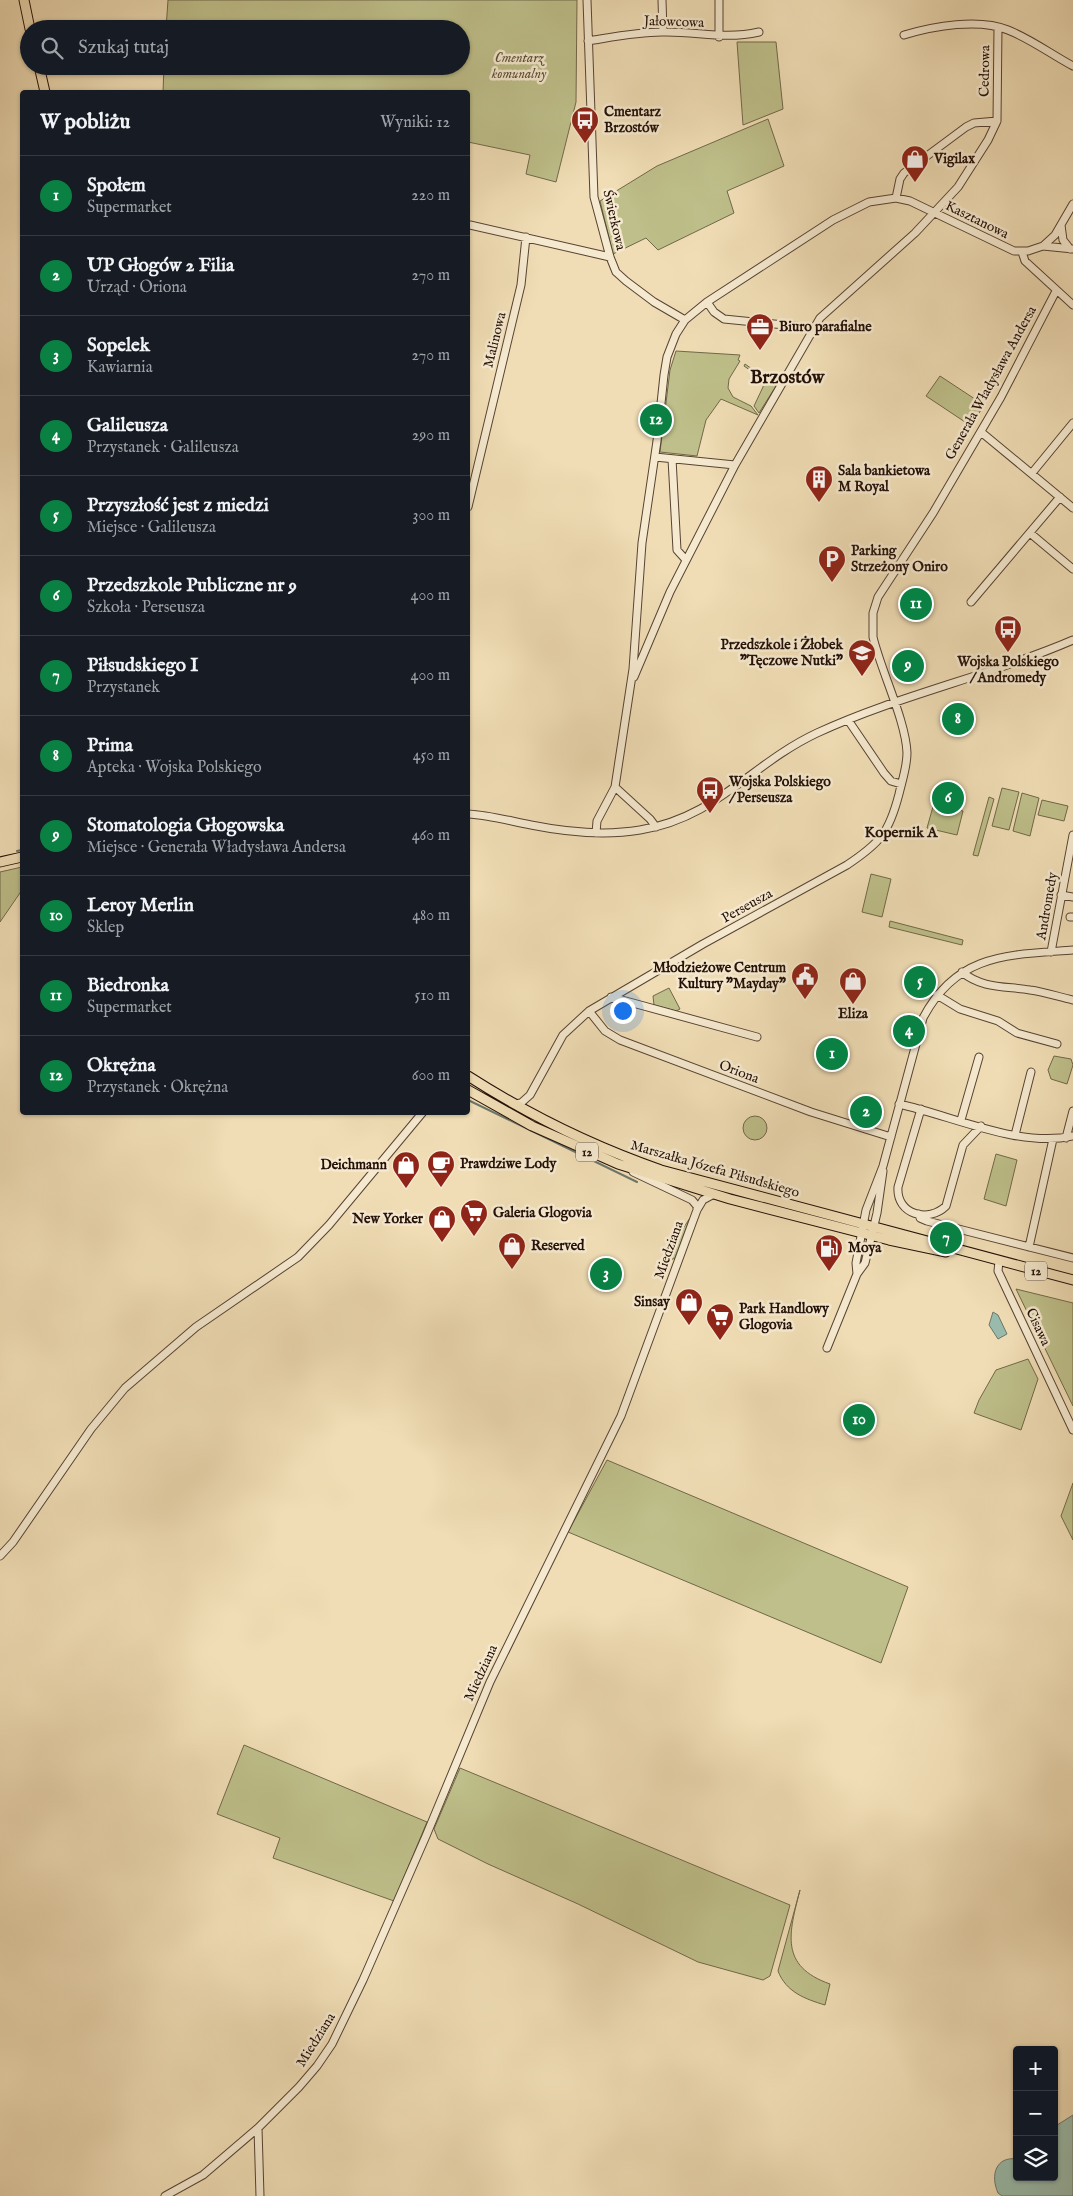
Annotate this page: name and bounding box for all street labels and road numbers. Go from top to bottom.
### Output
street label: Jałowcowa [642,12,705,32]
street label: Cedrowa [976,44,994,97]
street label: Świerkowa [598,188,631,253]
street label: Kasztanowa [942,197,1013,244]
street label: Generała Władysława Andersa [941,302,1041,463]
street label: Malinowa [479,309,511,370]
street label: Andromedy [1032,871,1062,942]
street label: Perseusza [718,884,776,927]
street label: Oriona [716,1056,762,1088]
street label: Marszałka Józefa Piłsudskiego [628,1136,802,1202]
road number: 12 [576,1142,598,1162]
street label: Miedziana [650,1218,688,1282]
road number: 12 [1025,1262,1047,1280]
street label: Cisawa [1021,1305,1055,1350]
street label: Miedziana [460,1641,502,1704]
street label: Miedziana [292,2009,340,2070]

